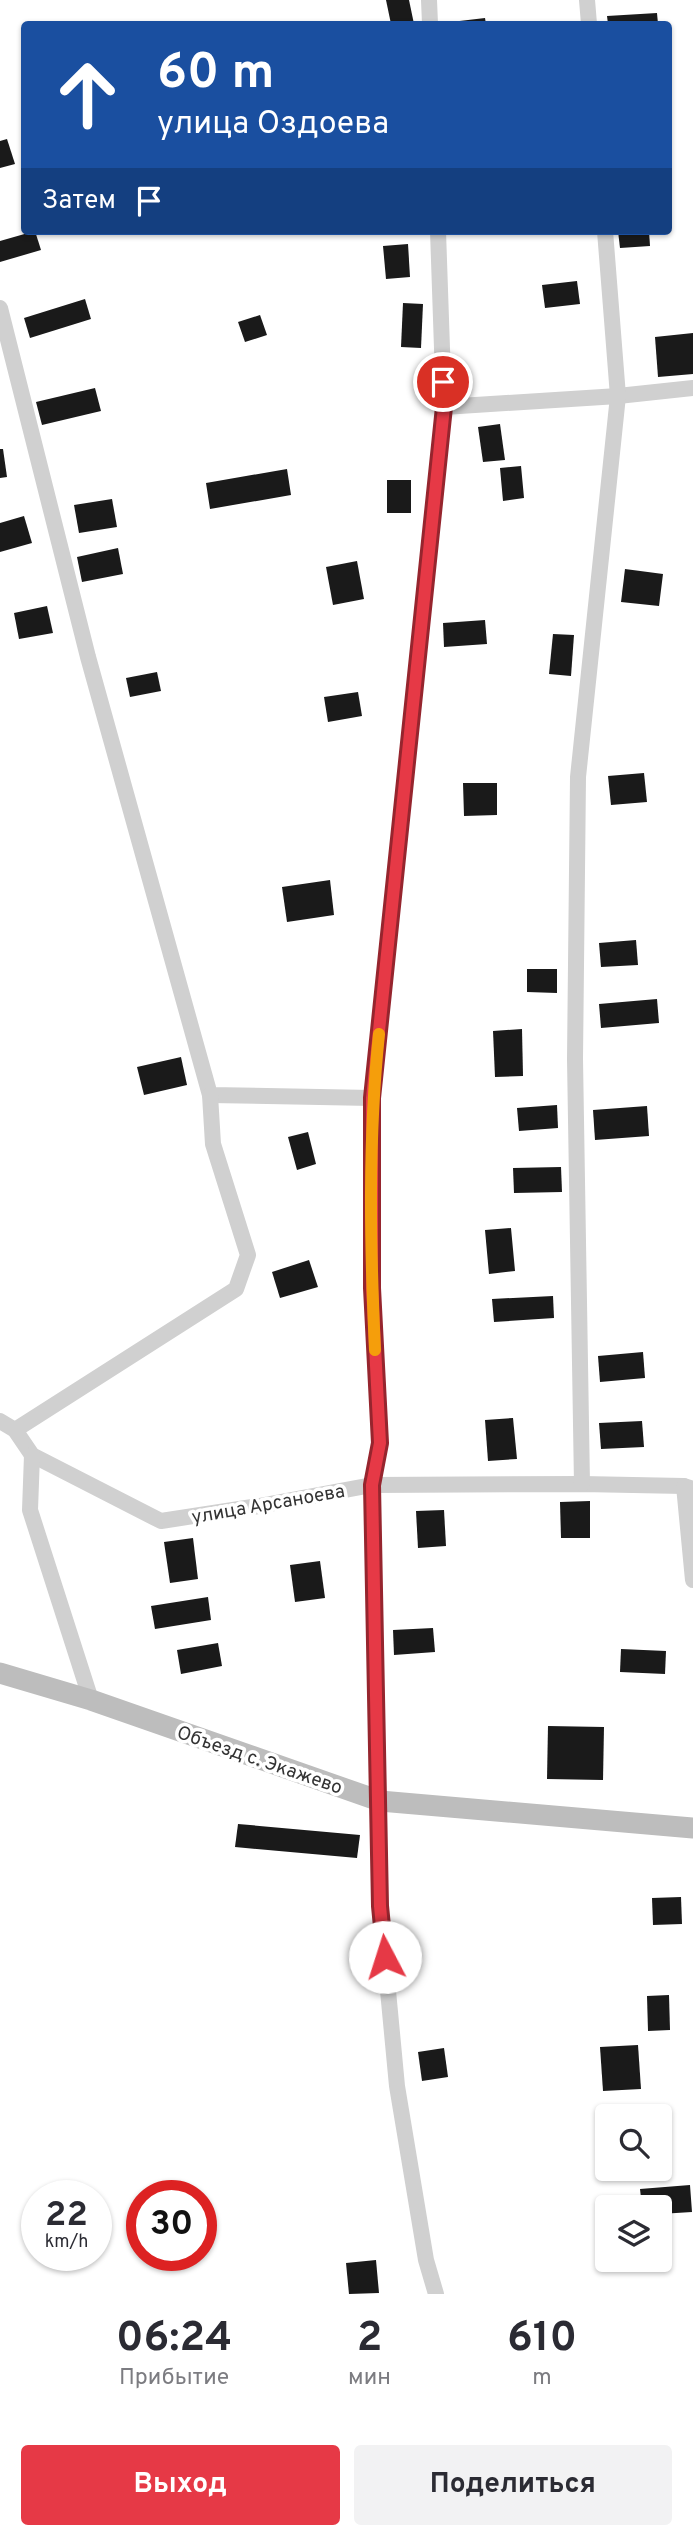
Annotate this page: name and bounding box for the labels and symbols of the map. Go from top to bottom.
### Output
pin [413,352,473,412]
street label: улица Арсаноева [190,1480,347,1530]
street label: Объезд с. Экажево [173,1721,345,1800]
position arrow [348,1920,422,1994]
speed limit sign: 30 [126,2180,217,2271]

